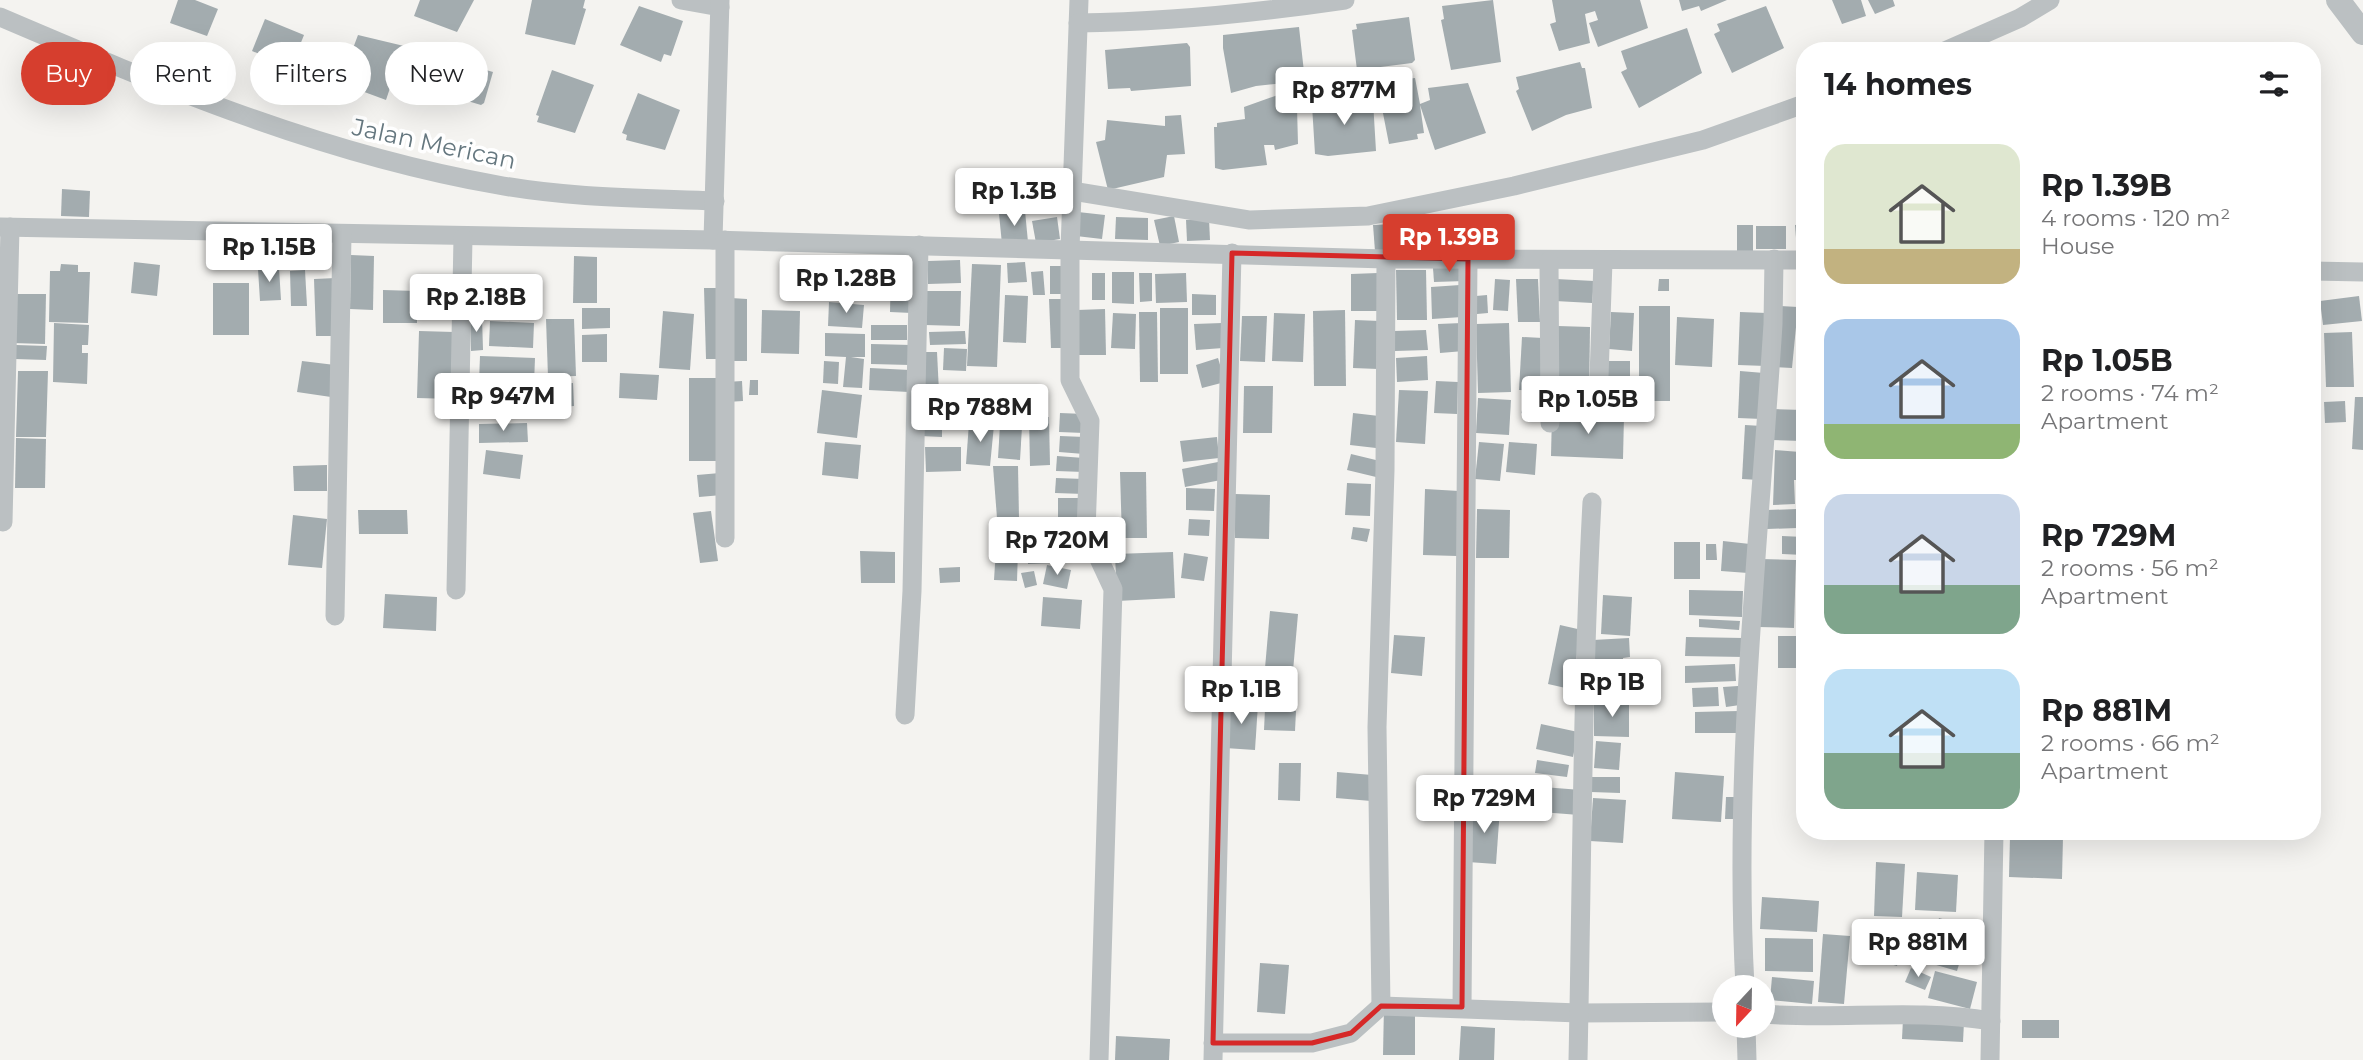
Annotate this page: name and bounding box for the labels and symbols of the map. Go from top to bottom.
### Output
pin: Rp 877M [1279,68,1409,127]
street label: Jalan Merican [349,112,519,175]
pin: Rp 1.3B [949,168,1079,228]
pin: Rp 1.39B [1377,215,1521,274]
pin: Rp 1.15B [197,224,341,284]
pin: Rp 1.28B [774,256,918,315]
pin: Rp 2.18B [404,274,548,334]
pin: Rp 947M [438,374,568,433]
pin: Rp 1.05B [1516,376,1660,436]
pin: Rp 788M [915,384,1045,444]
pin: Rp 720M [992,518,1122,577]
pin: Rp 1B [1563,660,1661,719]
pin: Rp 1.1B [1176,666,1306,726]
pin: Rp 729M [1419,776,1549,835]
pin: Rp 881M [1853,920,1983,979]
north arrow [1712,975,1774,1038]

